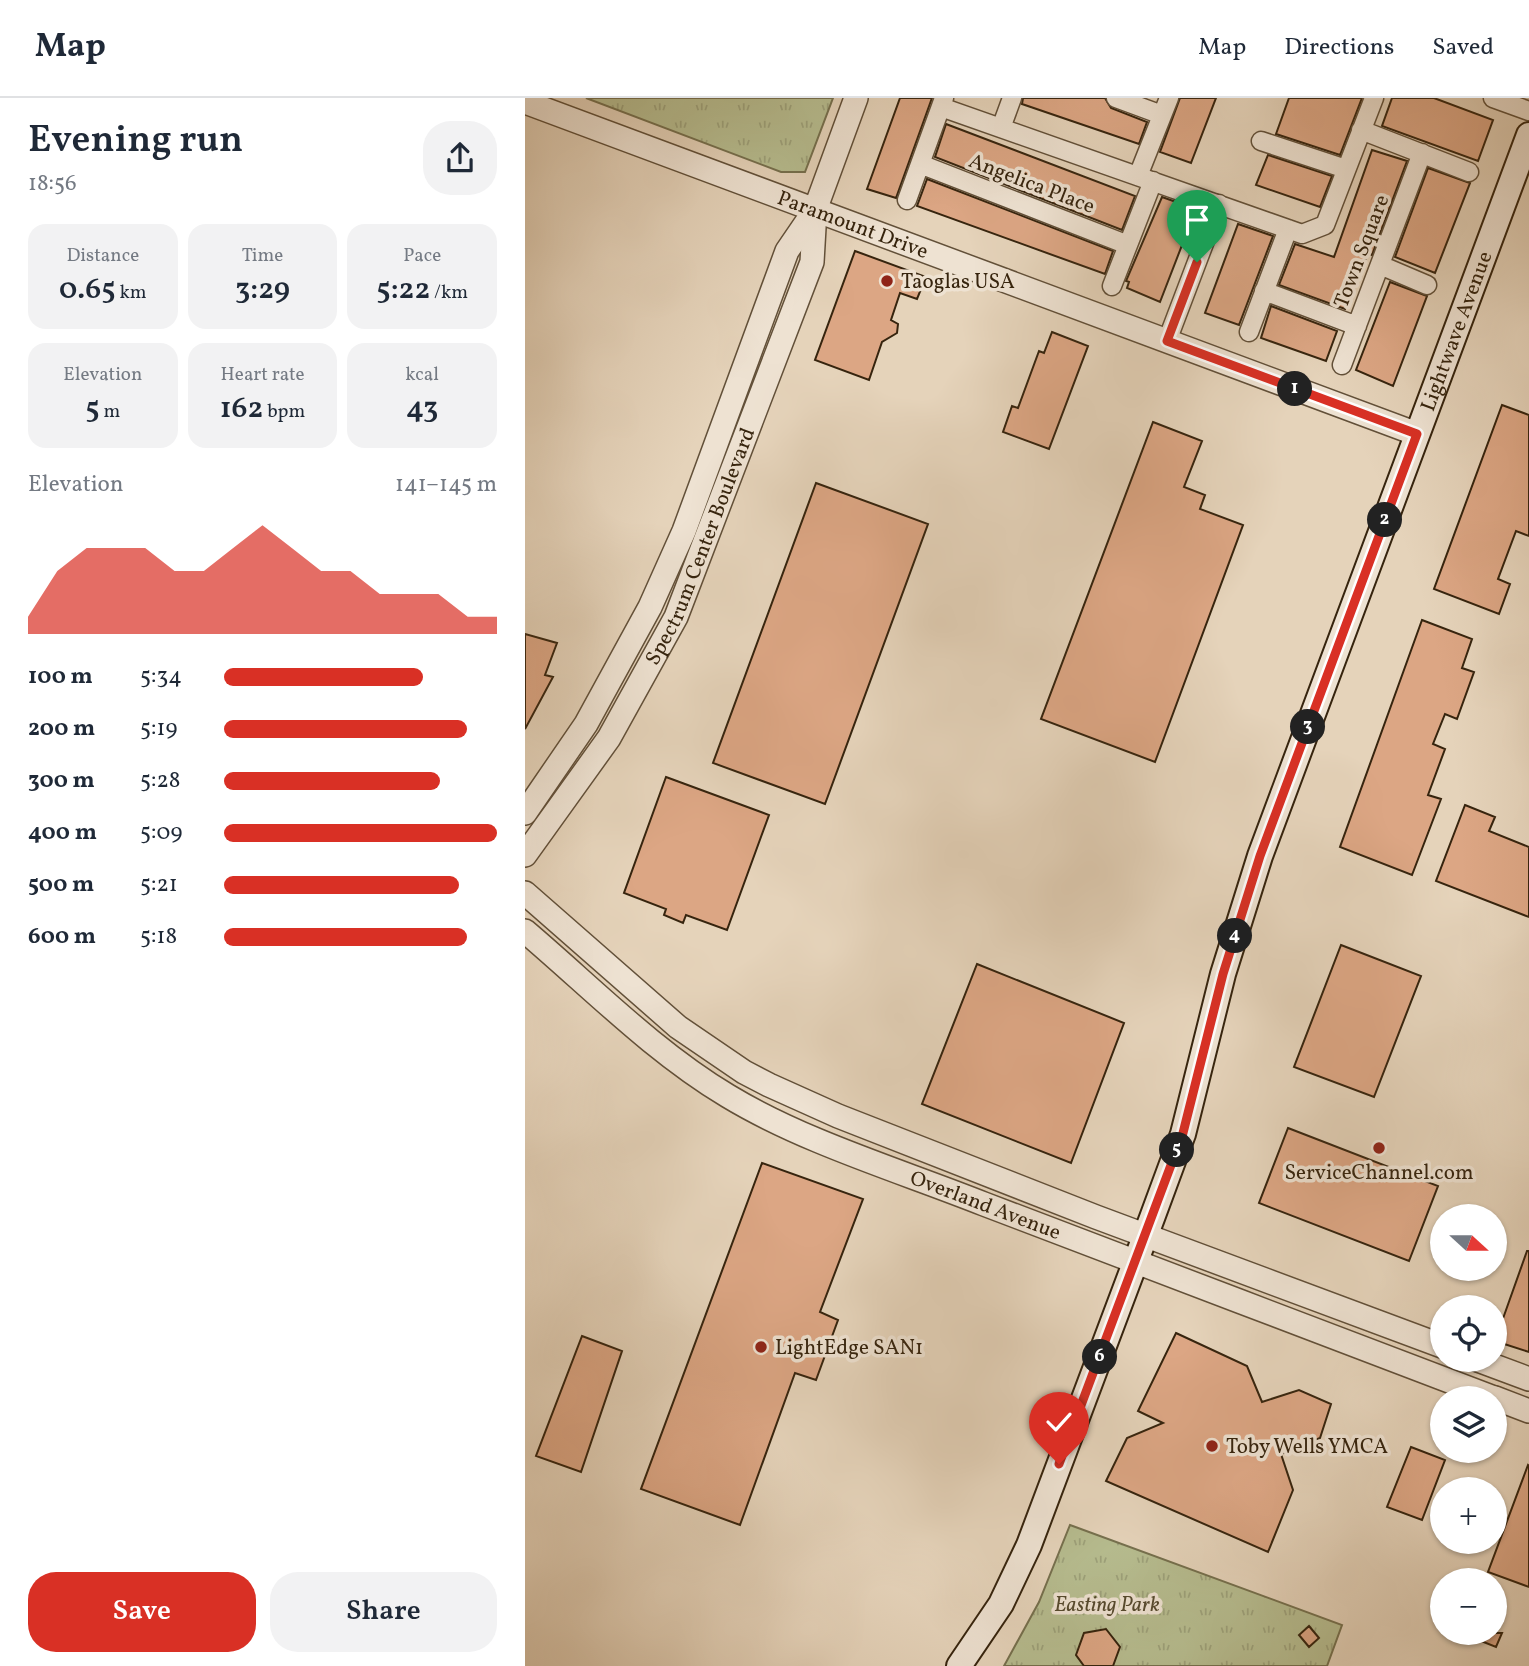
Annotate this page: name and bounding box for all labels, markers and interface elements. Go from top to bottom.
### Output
text: Map [35,25,106,71]
text: Map [1198,31,1246,65]
text: Directions [1284,31,1394,65]
text: Saved [1432,31,1494,65]
text: Evening run [28,115,243,168]
button: share [423,121,497,195]
street label: Angelica Place [964,147,1099,222]
text: 18:56 [28,168,77,200]
street label: Paramount Drive [773,184,932,267]
pin [1167,190,1227,262]
street label: Town Square [1328,191,1397,312]
icon: arrive [1178,201,1216,239]
text: Distance [66,243,139,269]
text: Time [242,243,283,269]
text: Pace [403,243,441,269]
street label: Lightwave Avenue [1414,247,1500,416]
place label: Taoglas USA [901,268,1015,297]
text: 0.65 [59,269,116,311]
text: 3:29 [235,269,290,311]
text: 5:22 [376,269,430,311]
marker: Taoglas USA [879,273,895,289]
text: km [116,280,147,306]
text: /km [430,280,468,306]
text: Elevation [63,362,142,388]
text: Heart rate [221,362,304,388]
text: kcal [405,362,439,388]
pin: 1 [1277,372,1313,406]
text: 1 [1291,375,1298,401]
text: 5 [85,388,100,430]
text: 162 [220,388,263,430]
text: 43 [406,388,438,430]
text: m [100,399,120,425]
text: bpm [263,399,305,425]
street label: Spectrum Center Boulevard [639,424,763,671]
text: Elevation [28,469,124,501]
text: 141–145 m [395,469,497,501]
pin: 2 [1367,502,1403,538]
text: 2 [1380,506,1389,532]
text: 100 m [28,661,93,693]
text: 5:34 [140,661,182,693]
pin: 3 [1291,710,1325,744]
text: 200 m [28,713,95,745]
text: 5:19 [140,713,177,745]
text: 3 [1303,713,1312,739]
text: 300 m [28,765,95,797]
text: 5:28 [140,765,181,797]
text: 400 m [28,817,97,849]
text: 5:09 [140,817,182,849]
text: 500 m [28,869,94,901]
text: 5:21 [140,869,178,901]
pin: 4 [1217,918,1253,954]
text: 600 m [28,921,96,953]
text: 5:18 [140,921,177,953]
text: 4 [1229,922,1240,948]
pin: 5 [1159,1132,1195,1168]
text: 5 [1172,1136,1181,1162]
marker: ServiceChannel.com [1371,1140,1387,1156]
place label: ServiceChannel.com [1285,1159,1473,1188]
street label: Overland Avenue [906,1164,1065,1248]
north arrow [1430,1204,1507,1281]
map controls [1430,1204,1507,1645]
button: locate [1430,1295,1507,1372]
place label: LightEdge SAN1 [775,1334,923,1363]
marker: LightEdge SAN1 [753,1339,769,1355]
pin: 6 [1083,1340,1117,1374]
text: 6 [1094,1343,1105,1369]
button: layers [1430,1386,1507,1463]
pin [1029,1392,1089,1464]
icon: check [1040,1403,1078,1441]
place label: Toby Wells YMCA [1226,1433,1388,1462]
marker: Toby Wells YMCA [1204,1438,1220,1454]
button: + [1430,1477,1507,1554]
button: − [1430,1568,1507,1645]
button: Save [28,1572,256,1652]
button: Share [270,1572,497,1652]
park label: Easting Park [1054,1591,1160,1620]

